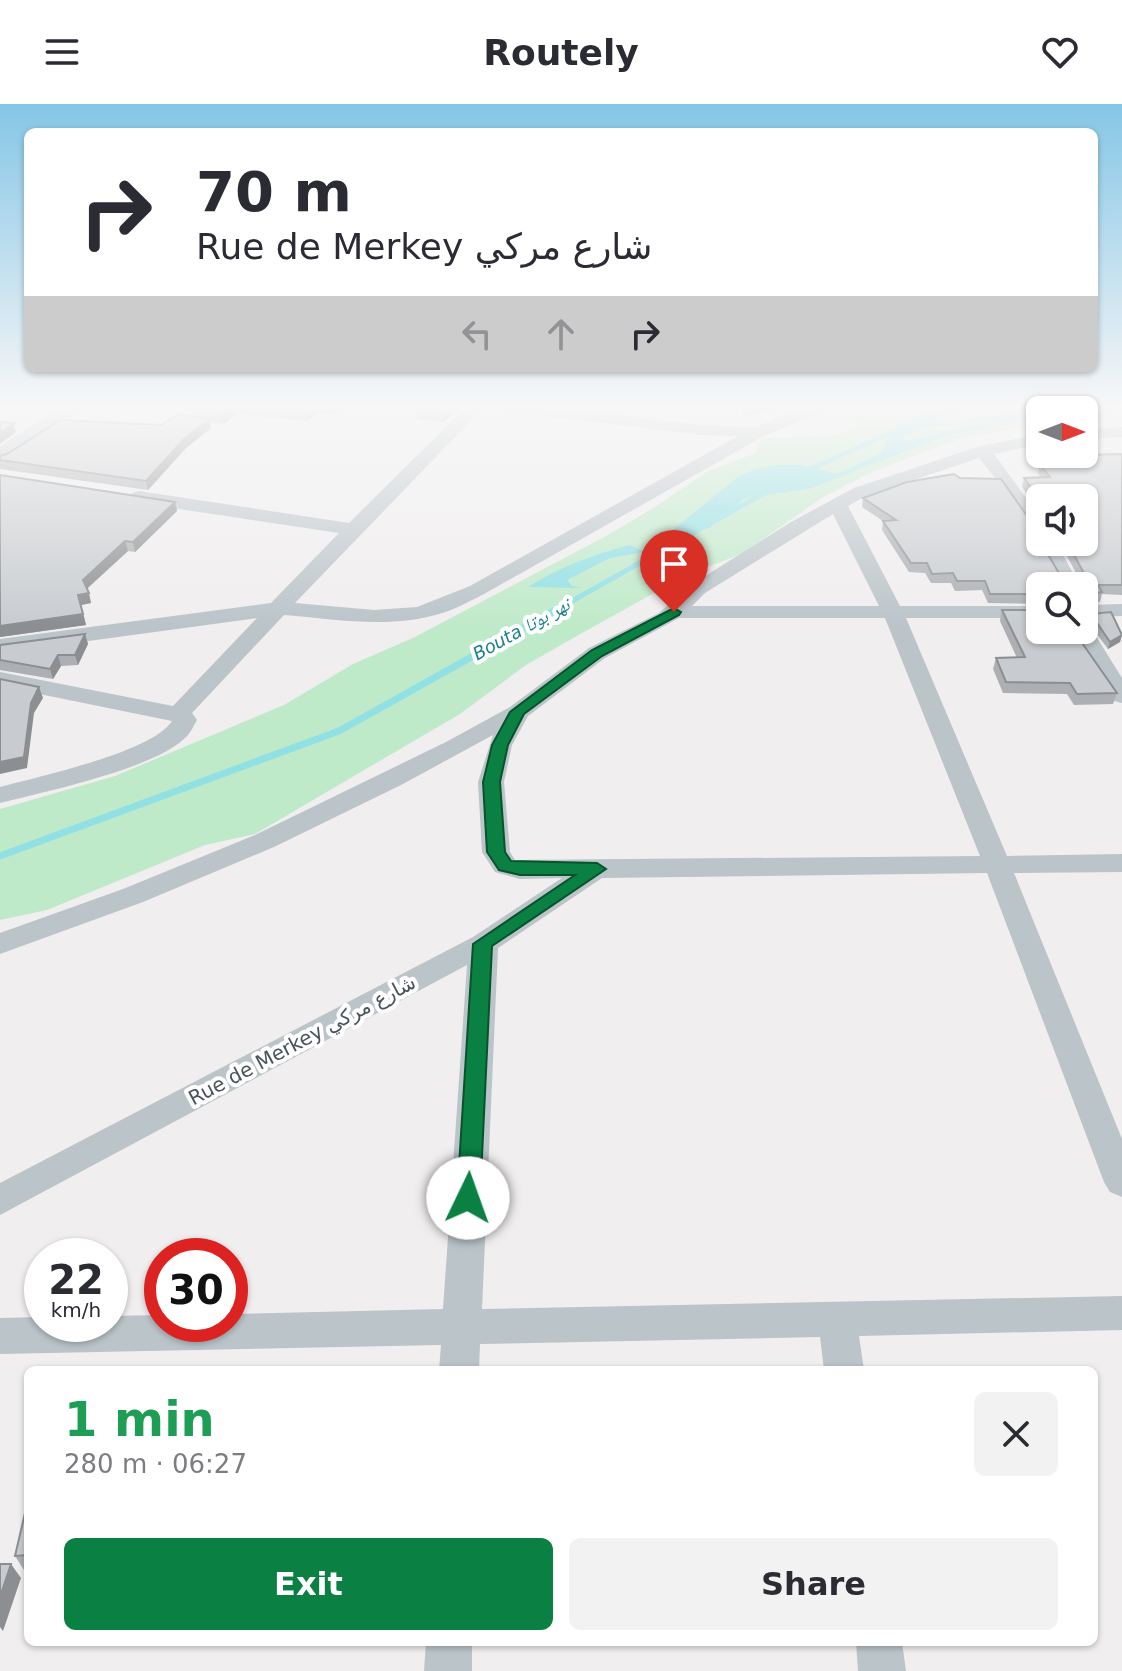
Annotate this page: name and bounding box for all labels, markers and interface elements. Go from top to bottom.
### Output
icon: menu [40,30,84,74]
icon: heart [1038,30,1082,74]
text: Routely [483,32,639,73]
text: 70 m [196,159,352,224]
icon: right [64,160,168,264]
text: Rue de Merkey شارع مركي [196,226,652,267]
icon: left [455,312,499,356]
icon: ahead [539,312,583,356]
icon: right [623,312,667,356]
north arrow [1026,396,1098,468]
map controls [1026,396,1098,644]
button: sound [1026,484,1098,556]
pin [640,530,708,612]
icon: arrive [652,542,696,586]
button: search [1026,572,1098,644]
water label: Bouta نهر بوتا [469,592,576,665]
street label: Rue de Merkey شارع مركي [184,970,420,1111]
position arrow [426,1156,510,1240]
speed limit sign: 30 [144,1238,248,1342]
text: 22 [48,1257,104,1303]
text: km/h [51,1298,101,1322]
text: 1 min [64,1391,215,1447]
button: close [974,1392,1058,1476]
text: 280 m · 06:27 [64,1449,247,1479]
button: Exit [64,1538,553,1630]
button: Share [569,1538,1058,1630]

